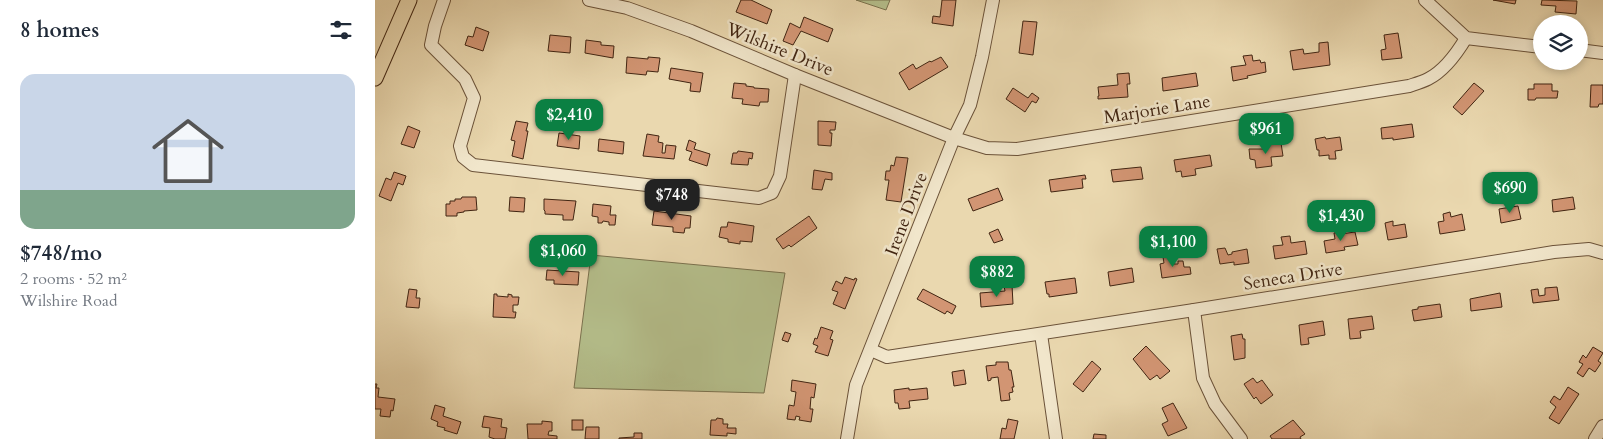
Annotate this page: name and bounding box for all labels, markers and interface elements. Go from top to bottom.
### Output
map controls [1533,15,1588,70]
button: layers [1533,15,1588,70]
text: 8 homes [20,16,99,45]
icon: filters [327,16,355,44]
street label: Wilshire Drive [722,16,837,82]
street label: Marjorie Lane [1102,89,1212,130]
pin: $2,410 [528,98,610,141]
text: $2,410 [546,104,592,126]
icon: home [143,106,233,196]
pin: $961 [1236,112,1296,155]
text: $961 [1250,118,1282,140]
street label: Irene Drive [879,169,934,260]
pin: $690 [1480,172,1540,214]
text: $690 [1494,177,1526,199]
pin: $748 [642,178,702,221]
text: $748 [656,184,688,206]
pin: $1,430 [1300,200,1382,242]
text: $1,430 [1318,205,1364,227]
pin: $1,100 [1132,226,1214,268]
text: $1,100 [1150,231,1196,253]
pin: $1,060 [522,234,604,277]
text: $748/mo [20,239,102,268]
text: $1,060 [540,240,586,262]
pin: $882 [967,256,1027,298]
street label: Seneca Drive [1242,256,1344,297]
text: $882 [981,261,1013,283]
text: 2 rooms · 52 m² [20,268,127,290]
text: Wilshire Road [20,290,117,312]

